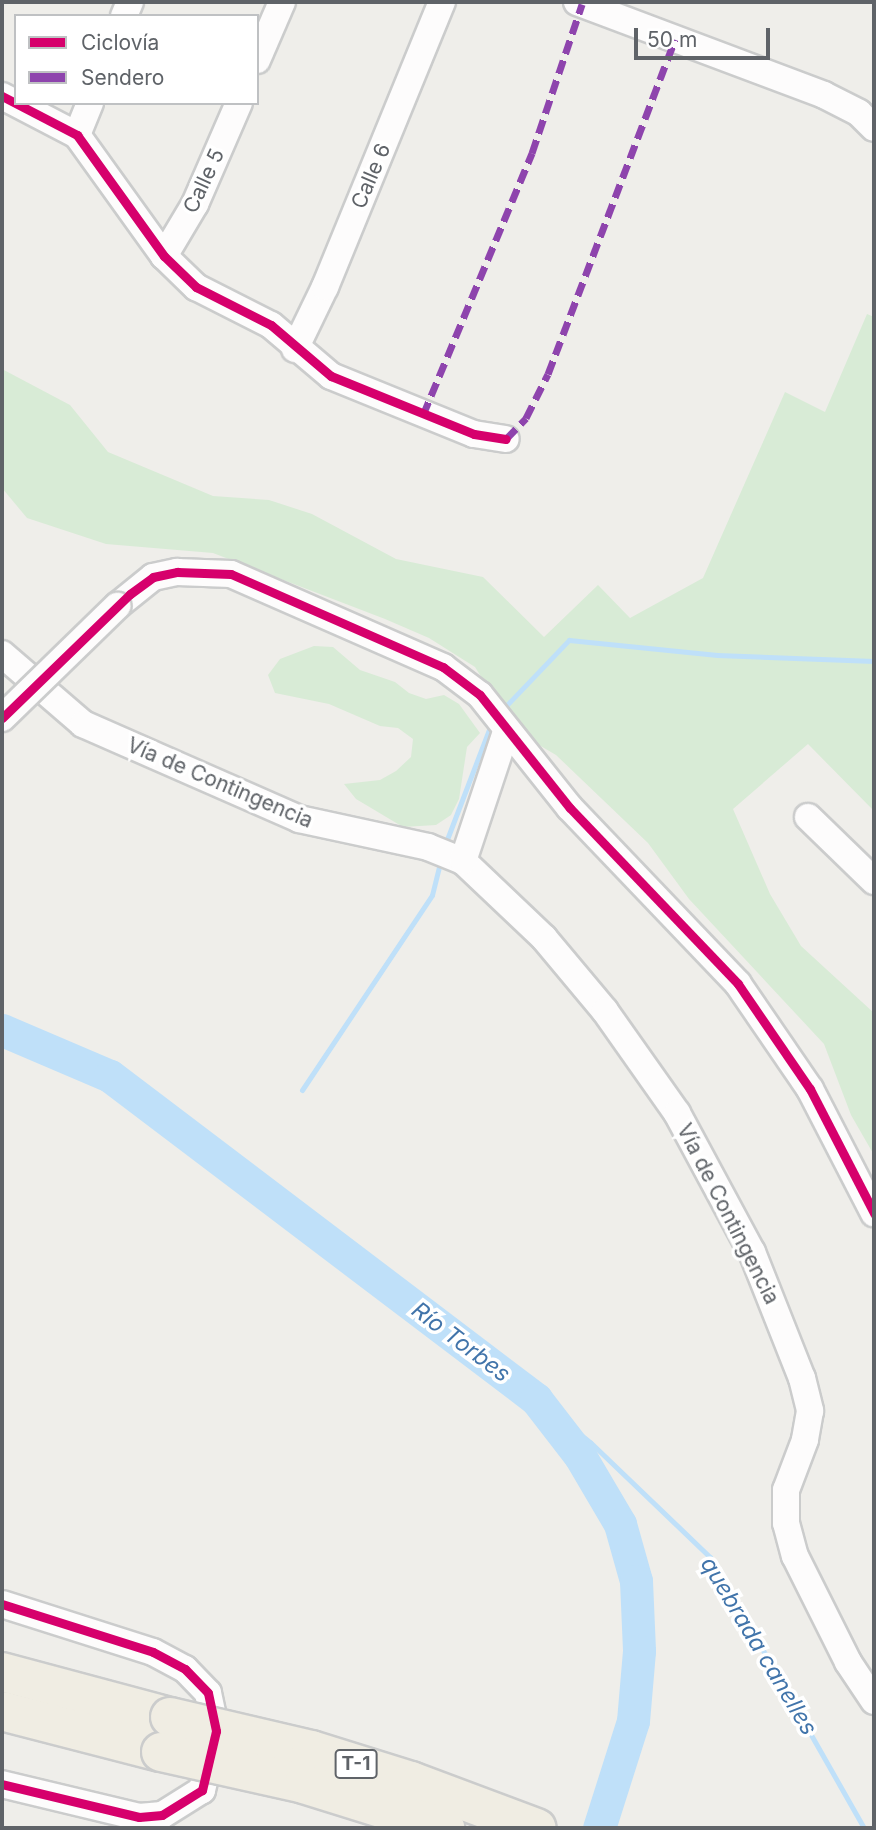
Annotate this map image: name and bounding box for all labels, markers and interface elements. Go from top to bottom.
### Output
legend [14,14,259,105]
scale bar [638,14,774,58]
text: 50 m [647,27,697,52]
text: Ciclovía [81,30,159,55]
text: Sendero [81,65,164,90]
street label: Calle 6 [346,140,396,212]
street label: Calle 5 [178,145,230,217]
street label: Vía de Contingencia [123,732,317,834]
street label: Vía de Contingencia [672,1119,784,1309]
water label: Río Torbes [406,1296,516,1388]
water label: quebrada canelles [695,1552,823,1740]
road number: T-1 [333,1748,379,1780]

